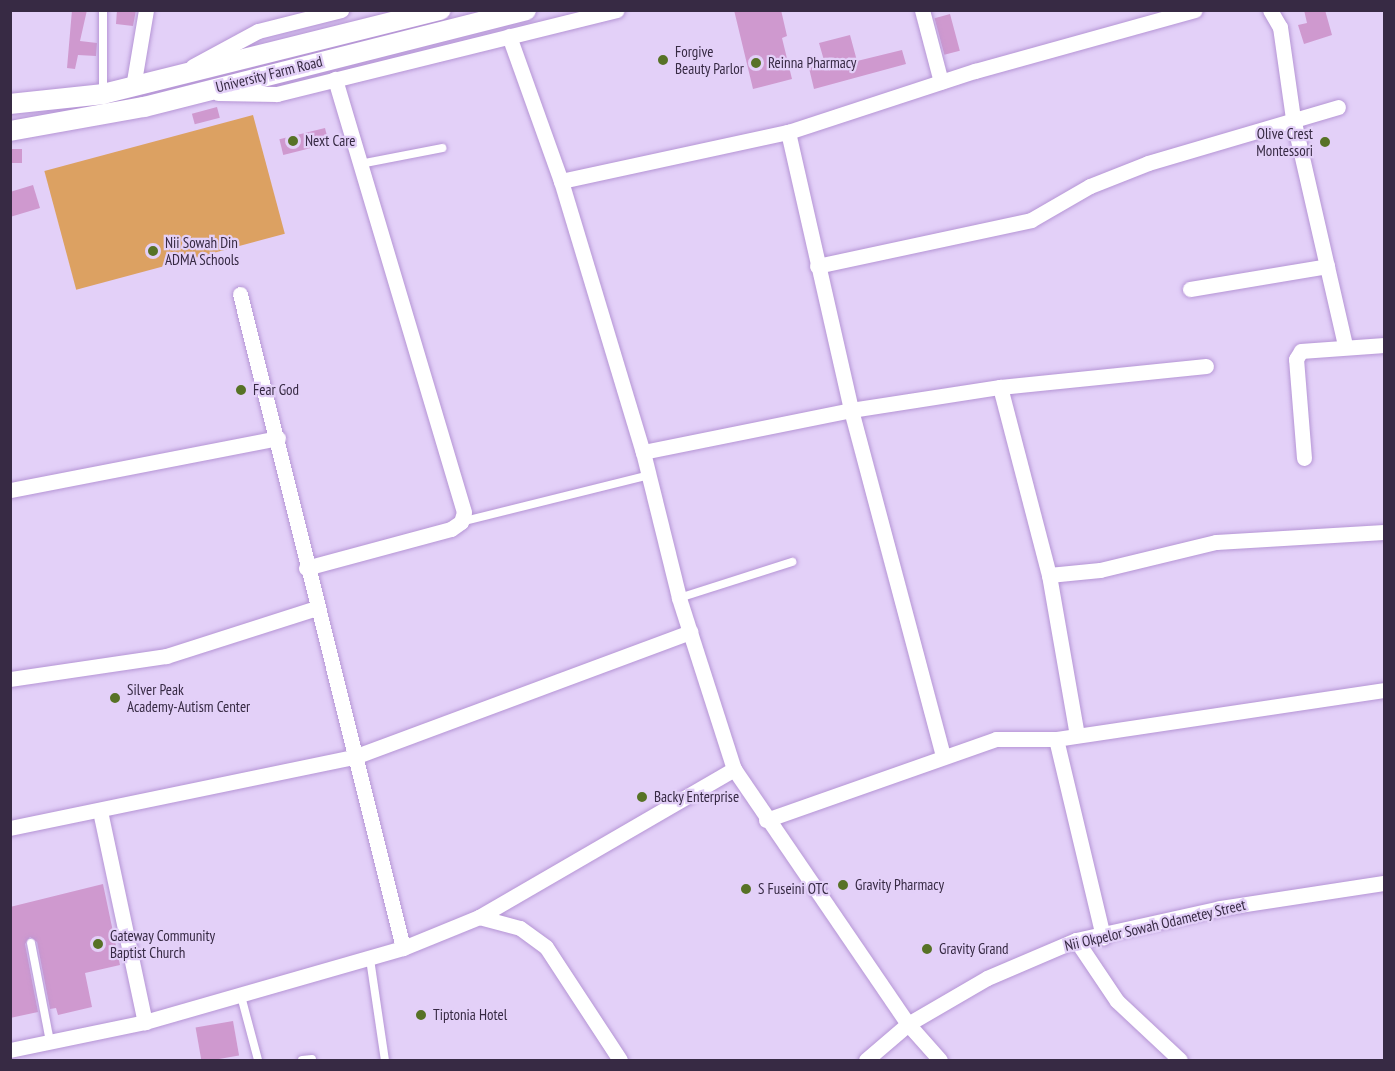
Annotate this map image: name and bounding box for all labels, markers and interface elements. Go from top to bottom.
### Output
place label: Forgive Beauty Parlor [675,42,744,77]
street label: University Farm Road [214,52,324,96]
marker: Forgive Beauty Parlor [656,53,670,67]
place label: Reinna Pharmacy [768,54,856,72]
marker: Reinna Pharmacy [749,56,763,70]
place label: Olive Crest Montessori [1256,124,1313,159]
place label: Next Care [305,132,355,150]
marker: Next Care [286,134,300,148]
marker: Olive Crest Montessori [1318,135,1332,149]
place label: Nii Sowah Din ADMA Schools [165,233,240,268]
marker: Nii Sowah Din ADMA Schools [146,244,160,258]
place label: Fear God [253,381,299,399]
marker: Fear God [234,383,248,397]
place label: Silver Peak Academy-Autism Center [127,680,250,715]
marker: Silver Peak Academy-Autism Center [108,691,122,705]
place label: Backy Enterprise [654,788,740,806]
marker: Backy Enterprise [635,790,649,804]
place label: Gravity Pharmacy [855,876,944,894]
marker: Gravity Pharmacy [836,878,850,892]
place label: S Fuseini OTC [758,880,829,898]
marker: S Fuseini OTC [739,882,753,896]
street label: Nii Okpelor Sowah Odametey Street [1063,895,1247,955]
place label: Gateway Community Baptist Church [110,926,216,961]
marker: Gateway Community Baptist Church [91,937,105,951]
place label: Gravity Grand [939,940,1009,958]
marker: Gravity Grand [920,942,934,956]
place label: Tiptonia Hotel [433,1006,507,1024]
marker: Tiptonia Hotel [414,1008,428,1022]

